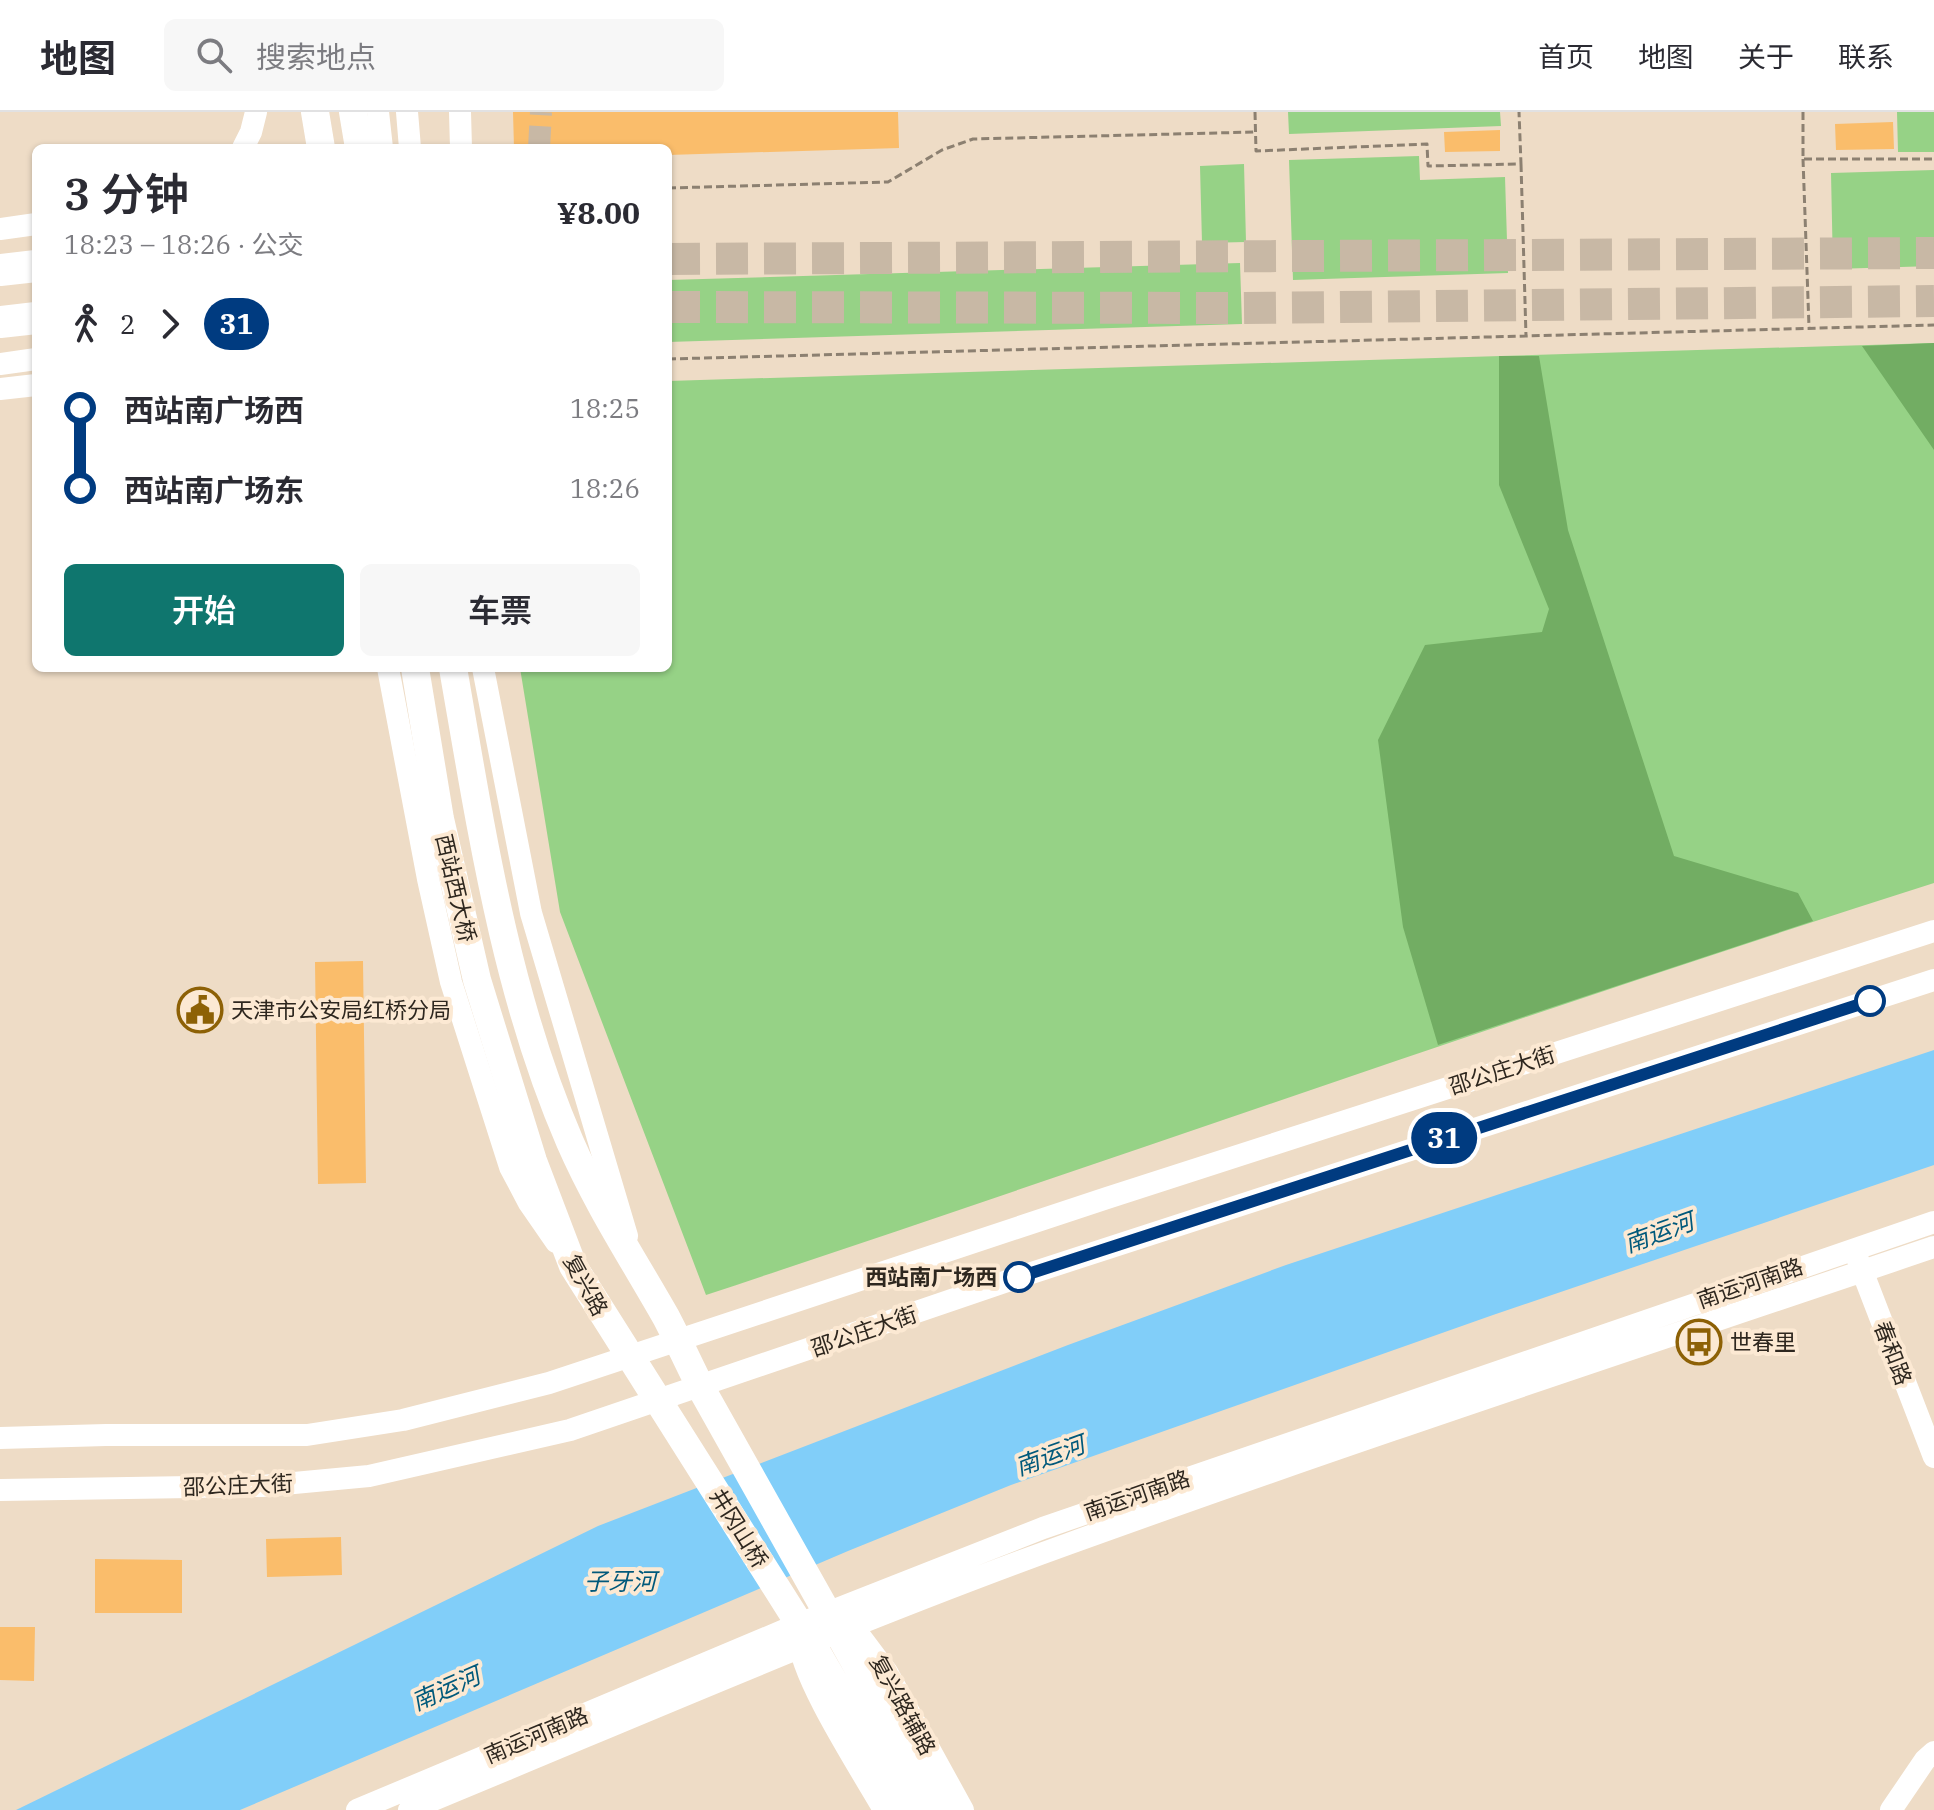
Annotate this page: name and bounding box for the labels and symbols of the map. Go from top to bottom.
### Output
street label: 西站西大桥 [430,831,483,945]
public building icon: 天津市公安局红桥分局 [176,986,224,1034]
unlabelled marker [1855,986,1885,1016]
place label: 天津市公安局红桥分局 [231,995,451,1024]
street label: 邵公庄大街 [1445,1039,1559,1100]
line badge: 31 [1408,1112,1480,1164]
water label: 南运河 [1619,1203,1702,1259]
street label: 复兴路 [558,1249,615,1321]
street label: 南运河南路 [1693,1251,1807,1314]
place label: 西站南广场西 [865,1262,997,1291]
marker: 西站南广场西 [1004,1262,1034,1292]
street label: 邵公庄大街 [807,1299,921,1362]
street label: 春和路 [1868,1317,1919,1389]
bus stop icon: 世春里 [1675,1318,1723,1366]
place label: 世春里 [1730,1327,1796,1356]
water label: 南运河 [1010,1426,1093,1482]
street label: 南运河南路 [1080,1463,1194,1526]
street label: 邵公庄大街 [183,1468,293,1501]
street label: 井冈山桥 [704,1483,775,1573]
water label: 子牙河 [584,1565,660,1597]
street label: 复兴路辅路 [864,1650,943,1760]
water label: 南运河 [406,1657,489,1717]
street label: 南运河南路 [480,1700,592,1769]

